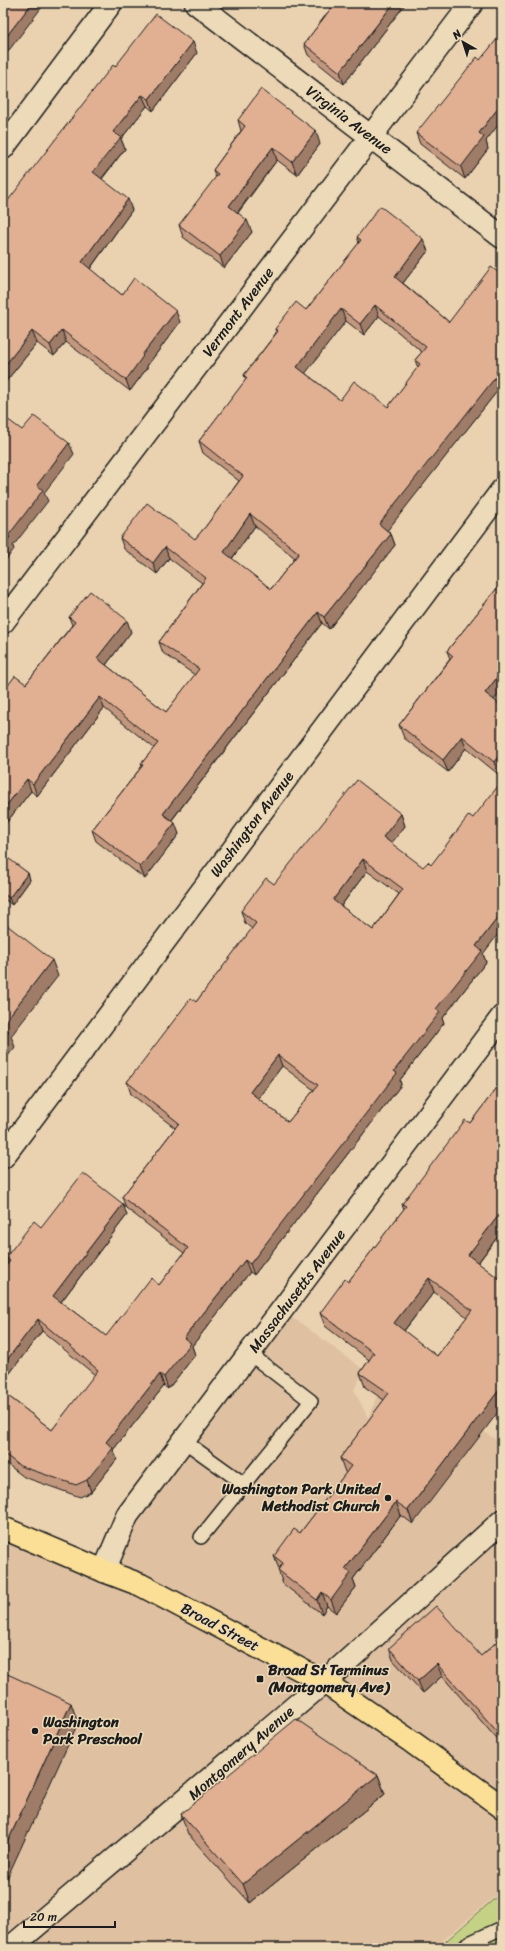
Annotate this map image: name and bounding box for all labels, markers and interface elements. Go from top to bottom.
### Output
north arrow [443,22,483,62]
text: N [447,25,466,45]
street label: Virginia Avenue [300,79,398,162]
street label: Vermont Avenue [195,261,281,363]
street label: Washington Avenue [203,765,301,883]
street label: Massachusetts Avenue [242,1223,353,1359]
place label: Washington Park United Methodist Church [222,1476,381,1519]
marker: Washington Park United Methodist Church [383,1493,393,1503]
street label: Broad Street [176,1595,264,1659]
place label: Broad St Terminus (Montgomery Ave) [268,1657,391,1700]
marker: Broad St Terminus (Montgomery Ave) [255,1674,265,1684]
street label: Montgomery Avenue [182,1699,300,1807]
place label: Washington Park Preschool [43,1709,143,1752]
marker: Washington Park Preschool [30,1726,40,1736]
scale bar [24,1903,115,1929]
text: 20 m [30,1906,57,1928]

